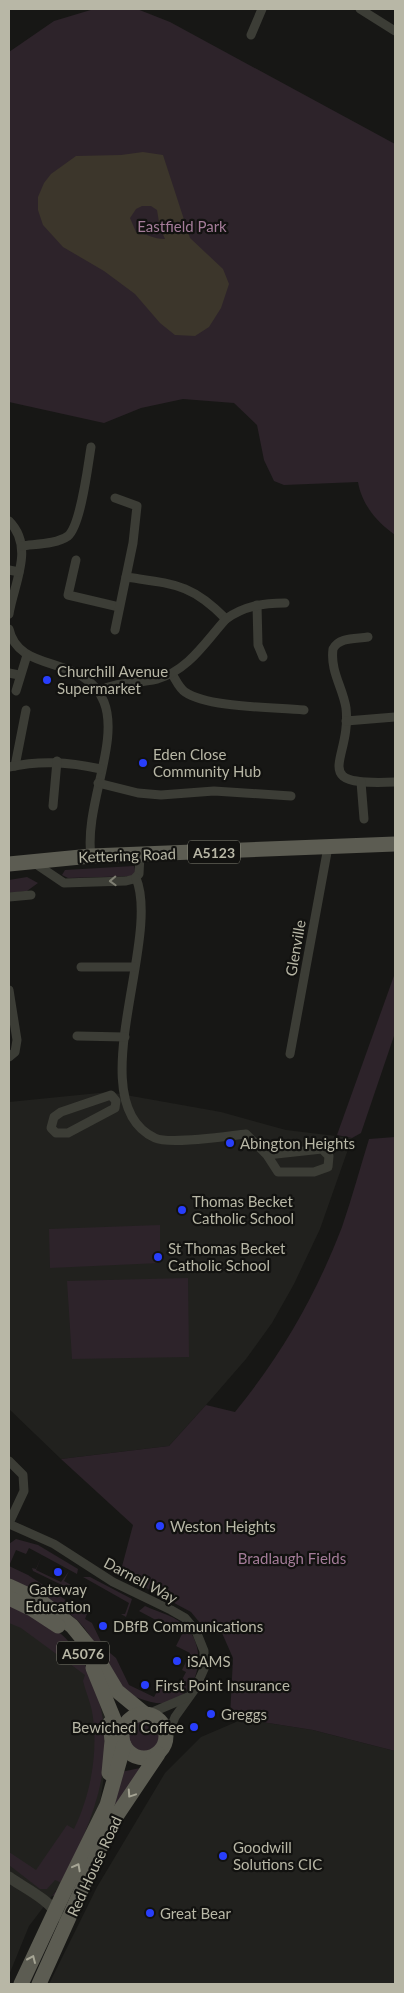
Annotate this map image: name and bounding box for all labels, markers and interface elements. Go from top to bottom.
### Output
park label: Eastfield Park [137,217,227,235]
place label: Churchill Avenue Supermarket [57,662,168,697]
marker: Churchill Avenue Supermarket [41,674,53,686]
place label: Eden Close Community Hub [153,745,261,780]
marker: Eden Close Community Hub [137,757,149,769]
road number: A5123 [188,840,240,864]
street label: Kettering Road [78,844,176,866]
one-way arrow [109,876,116,886]
street label: Glenville [281,918,309,978]
place label: Abington Heights [240,1134,355,1152]
marker: Abington Heights [224,1137,236,1149]
place label: Thomas Becket Catholic School [192,1192,294,1227]
marker: Thomas Becket Catholic School [176,1204,188,1216]
place label: St Thomas Becket Catholic School [168,1239,286,1274]
marker: St Thomas Becket Catholic School [152,1251,164,1263]
place label: Weston Heights [170,1517,276,1535]
marker: Weston Heights [154,1520,166,1532]
park label: Bradlaugh Fields [238,1549,346,1567]
street label: Darnell Way [101,1553,181,1607]
marker: Gateway Education [52,1566,64,1578]
place label: Gateway Education [25,1580,91,1615]
place label: DBfB Communications [113,1617,263,1635]
marker: DBfB Communications [97,1620,109,1632]
road number: A5076 [57,1642,109,1665]
place label: iSAMS [187,1652,231,1670]
marker: iSAMS [171,1655,183,1667]
place label: First Point Insurance [155,1676,290,1694]
marker: First Point Insurance [139,1679,151,1691]
place label: Greggs [221,1705,267,1723]
marker: Greggs [205,1708,217,1720]
place label: Bewiched Coffee [72,1718,184,1736]
marker: Bewiched Coffee [188,1721,200,1733]
one-way arrow [128,1788,137,1798]
street label: Red House Road [63,1813,125,1919]
place label: Goodwill Solutions CIC [233,1838,322,1873]
marker: Goodwill Solutions CIC [217,1850,229,1862]
one-way arrow [71,1863,81,1872]
place label: Great Bear [160,1904,231,1922]
marker: Great Bear [144,1907,156,1919]
one-way arrow [26,1956,36,1965]

